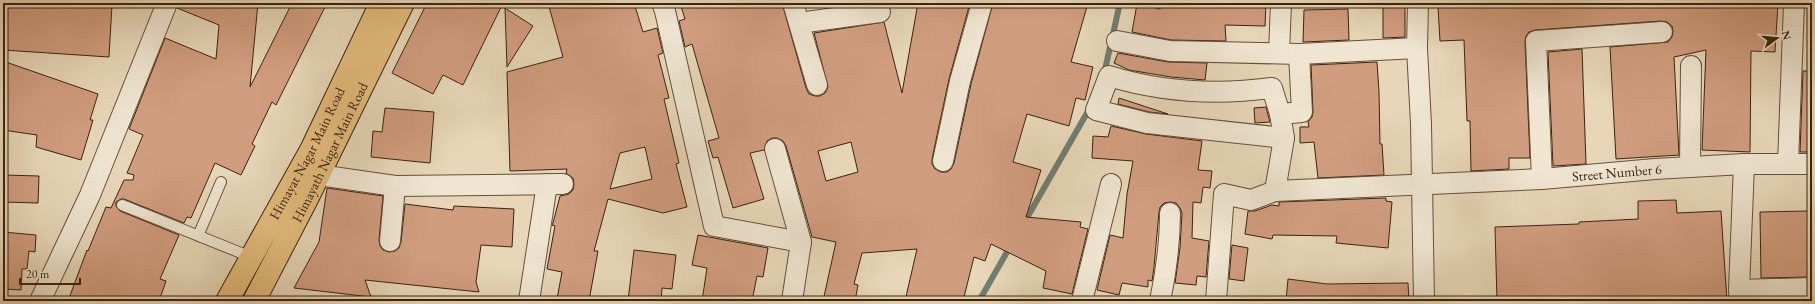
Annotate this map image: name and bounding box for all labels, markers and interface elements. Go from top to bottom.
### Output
north arrow [1757,18,1797,58]
text: N [1779,29,1795,42]
street label: Himayath Nagar Main Road [288,78,372,225]
street label: Himayat Nagar Main Road [265,83,349,223]
street label: Street Number 6 [1571,160,1662,185]
scale bar [20,260,80,286]
text: 20 m [26,266,50,282]

